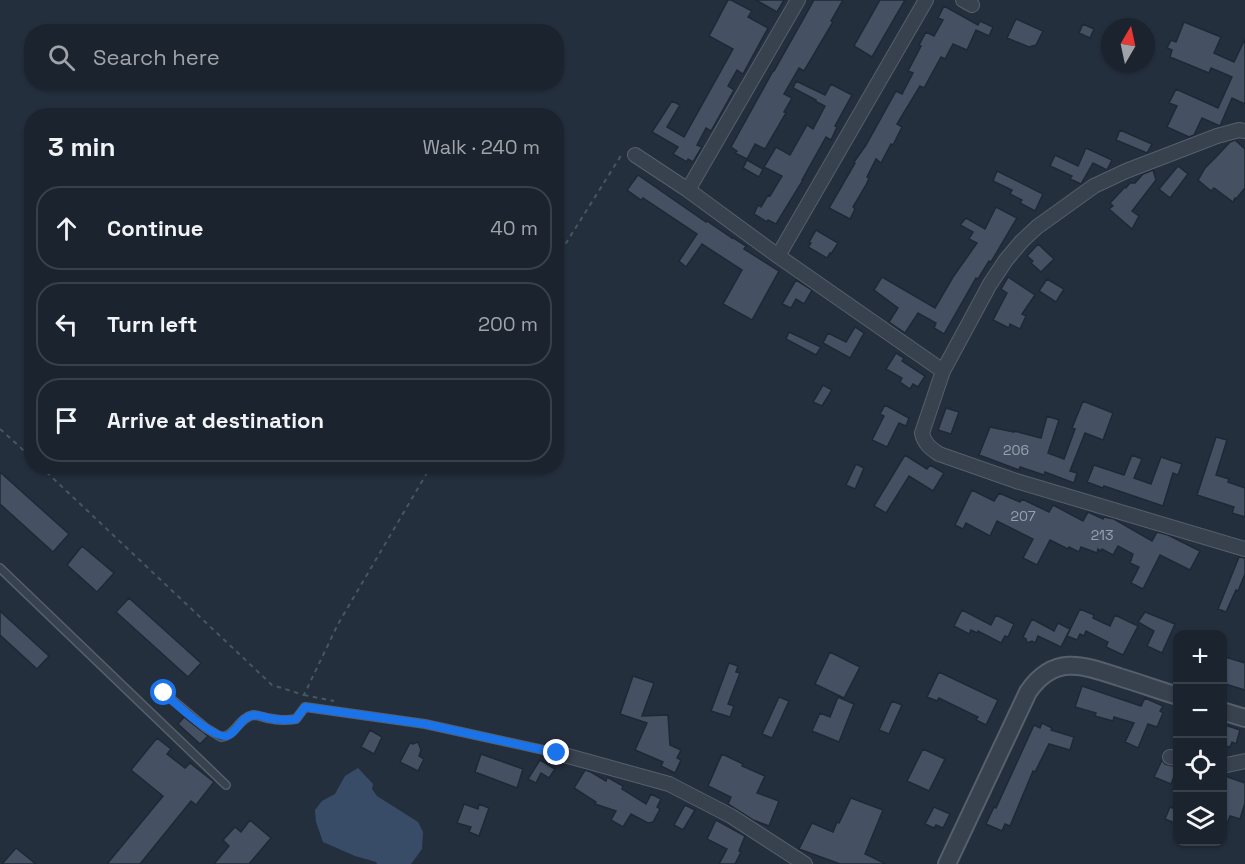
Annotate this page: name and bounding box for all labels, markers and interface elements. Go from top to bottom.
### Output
north arrow [1101,18,1155,72]
search box [24,24,564,90]
icon: search [45,41,78,74]
text: Search here [93,43,220,71]
text: 3 min [48,130,116,164]
text: Walk · 240 m [422,134,540,160]
icon: ahead [50,212,83,245]
text: Continue [107,214,203,242]
text: 40 m [490,215,538,241]
icon: left [50,308,83,341]
text: Turn left [107,310,197,338]
text: 200 m [478,311,538,337]
icon: arrive [50,404,83,437]
text: Arrive at destination [107,406,324,434]
house number: 206 [1003,441,1029,459]
house number: 207 [1010,507,1036,525]
house number: 213 [1091,526,1113,544]
map controls [1173,630,1227,846]
button: + [1173,630,1227,684]
route start [150,679,176,705]
button: − [1173,684,1227,738]
button: locate [1173,738,1227,792]
route end [543,739,569,765]
button: layers [1173,792,1227,846]

